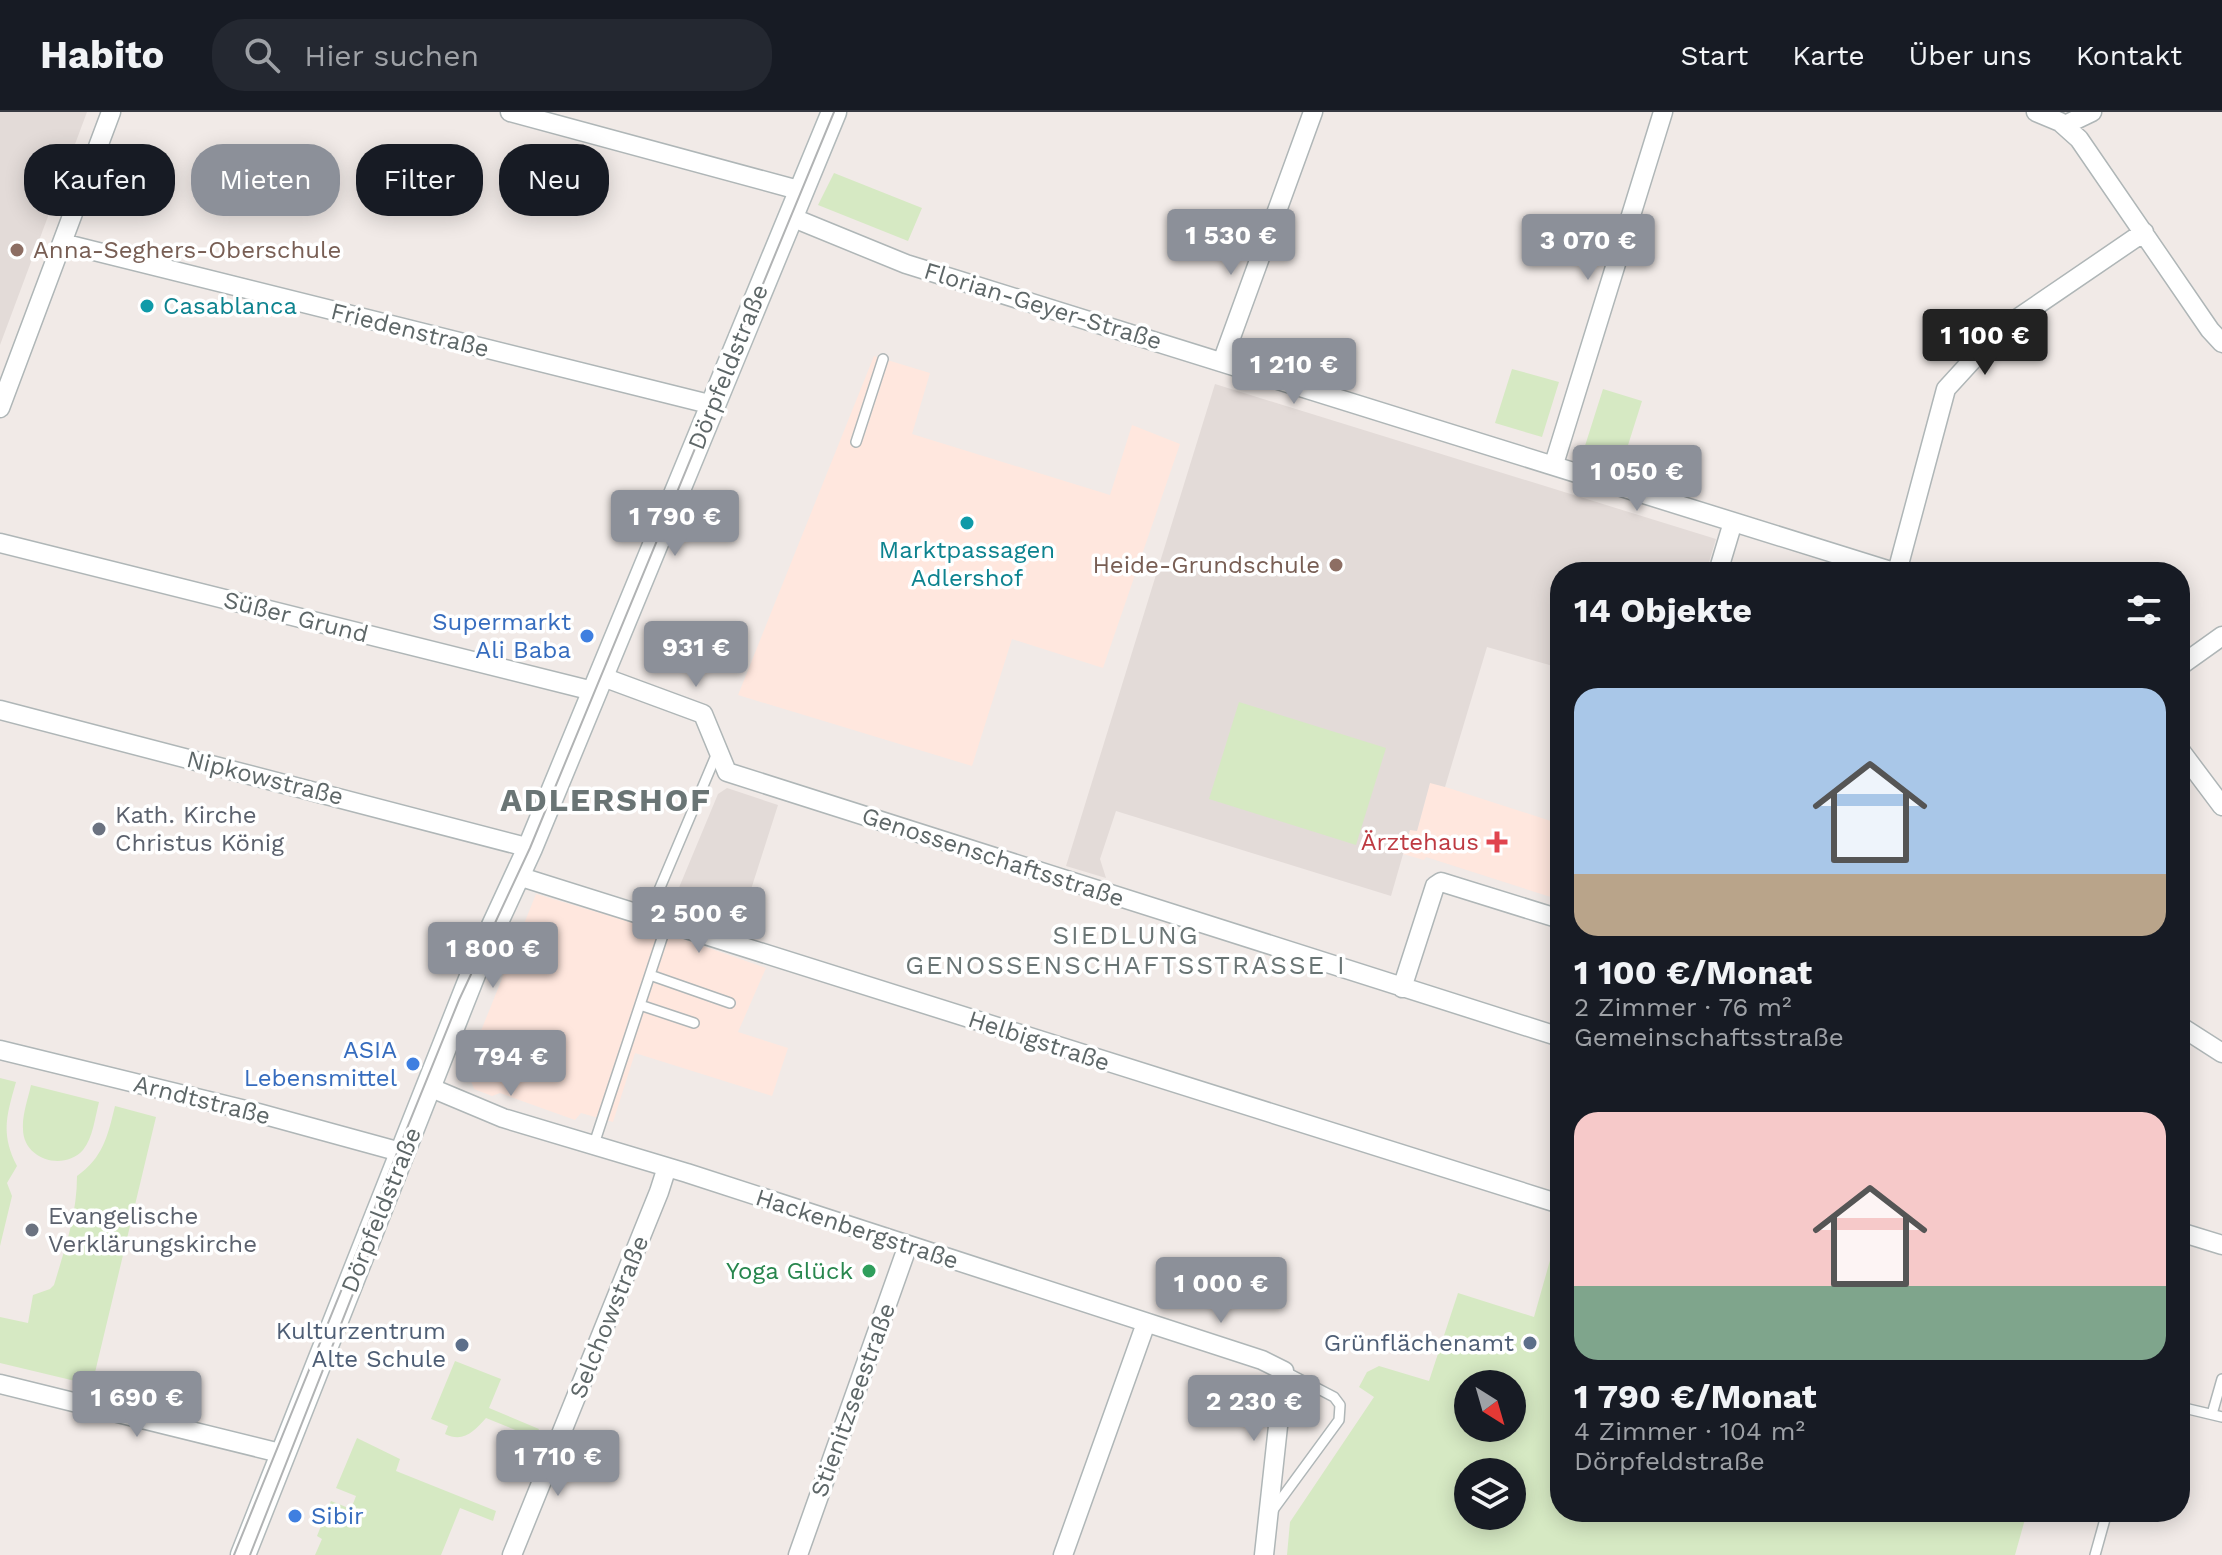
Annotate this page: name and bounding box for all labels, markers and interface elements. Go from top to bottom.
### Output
search box [212,19,772,91]
text: Habito [40,33,164,77]
icon: search [240,33,284,77]
text: Hier suchen [304,38,479,73]
text: Start [1680,39,1748,72]
text: Karte [1792,39,1865,72]
text: Über uns [1909,39,2032,72]
text: Kontakt [2076,39,2182,72]
chip: Kaufen [24,144,175,216]
chip: Mieten [191,144,340,216]
chip: Filter [356,144,483,216]
chip: Neu [499,144,609,216]
pin: 1 530 € [1157,209,1305,277]
pin: 3 070 € [1514,214,1662,282]
text: 1 530 € [1185,220,1277,250]
text: 3 070 € [1540,225,1636,255]
place label: Anna-Seghers-Oberschule [33,236,341,264]
marker: Anna-Seghers-Oberschule [8,241,26,259]
street label: Florian-Geyer-Straße [921,257,1165,355]
street label: Dörpfeldstraße [682,280,774,454]
place label: Casablanca [163,292,297,320]
marker: Casablanca [138,297,156,315]
street label: Friedenstraße [328,297,492,363]
pin: 1 100 € [1911,309,2059,377]
text: 1 100 € [1941,320,2029,350]
pin: 1 210 € [1220,338,1368,406]
text: 1 210 € [1250,349,1338,379]
pin: 1 050 € [1563,445,1711,513]
text: 1 050 € [1591,456,1683,486]
pin: 1 790 € [601,490,749,558]
text: 1 790 € [629,501,721,531]
marker: Marktpassagen Adlershof [958,514,976,532]
place label: Marktpassagen Adlershof [879,536,1055,592]
place label: Heide-Grundschule [1092,551,1320,579]
marker: Heide-Grundschule [1327,556,1345,574]
street label: Süßer Grund [221,586,371,648]
icon: filters [2122,588,2166,632]
text: 14 Objekte [1574,590,1752,630]
place label: Supermarkt Ali Baba [432,608,571,664]
pin: 931 € [640,621,752,689]
marker: Supermarkt Ali Baba [578,627,596,645]
text: 931 € [662,632,730,662]
icon: home [1798,740,1942,884]
street label: Nipkowstraße [184,745,346,811]
district label: ADLERSHOF [500,781,712,819]
place label: Kath. Kirche Christus König [115,801,284,857]
street label: Genossenschaftsstraße [858,801,1128,913]
marker: Kath. Kirche Christus König [90,820,108,838]
place label: Ärztehaus [1361,828,1479,856]
marker: Ärztehaus [1486,831,1508,853]
pin: 2 500 € [625,887,773,955]
text: 2 500 € [650,898,748,928]
district label: SIEDLUNG GENOSSENSCHAFTSSTRASSE I [905,920,1347,980]
pin: 1 800 € [419,922,567,990]
text: 1 800 € [446,933,540,963]
text: 1 100 €/Monat [1574,952,1812,992]
text: 2 Zimmer · 76 m² [1574,992,1791,1022]
street label: Helbigstraße [965,1005,1113,1077]
text: Gemeinschaftsstraße [1574,1022,1844,1052]
pin: 794 € [455,1030,567,1098]
place label: ASIA Lebensmittel [244,1036,398,1092]
text: 794 € [474,1041,548,1071]
marker: ASIA Lebensmittel [404,1055,422,1073]
street label: Arndtstraße [131,1069,273,1131]
street label: Dörpfeldstraße [335,1123,427,1297]
icon: home [1798,1164,1942,1308]
street label: Hackenbergstraße [752,1183,962,1275]
place label: Evangelische Verklärungskirche [48,1202,257,1258]
marker: Evangelische Verklärungskirche [23,1221,41,1239]
street label: Selchowstraße [564,1232,654,1402]
place label: Yoga Glück [726,1257,853,1285]
pin: 1 000 € [1147,1257,1295,1325]
marker: Yoga Glück [860,1262,878,1280]
text: 1 000 € [1174,1268,1268,1298]
street label: Stienitzseestraße [805,1299,901,1501]
place label: Kulturzentrum Alte Schule [276,1317,446,1373]
place label: Grünflächenamt [1324,1329,1514,1357]
marker: Grünflächenamt [1521,1334,1539,1352]
marker: Kulturzentrum Alte Schule [453,1336,471,1354]
north arrow [1454,1370,1526,1442]
map controls [1454,1370,1526,1530]
pin: 1 690 € [63,1371,211,1439]
pin: 2 230 € [1180,1375,1328,1443]
text: 1 790 €/Monat [1574,1376,1817,1416]
text: 1 690 € [90,1382,184,1412]
text: 2 230 € [1206,1386,1302,1416]
text: 4 Zimmer · 104 m² [1574,1416,1805,1446]
pin: 1 710 € [484,1430,632,1498]
text: 1 710 € [514,1441,602,1471]
text: Dörpfeldstraße [1574,1446,1765,1476]
button: layers [1454,1458,1526,1530]
place label: Sibir [311,1502,364,1530]
marker: Sibir [286,1507,304,1525]

